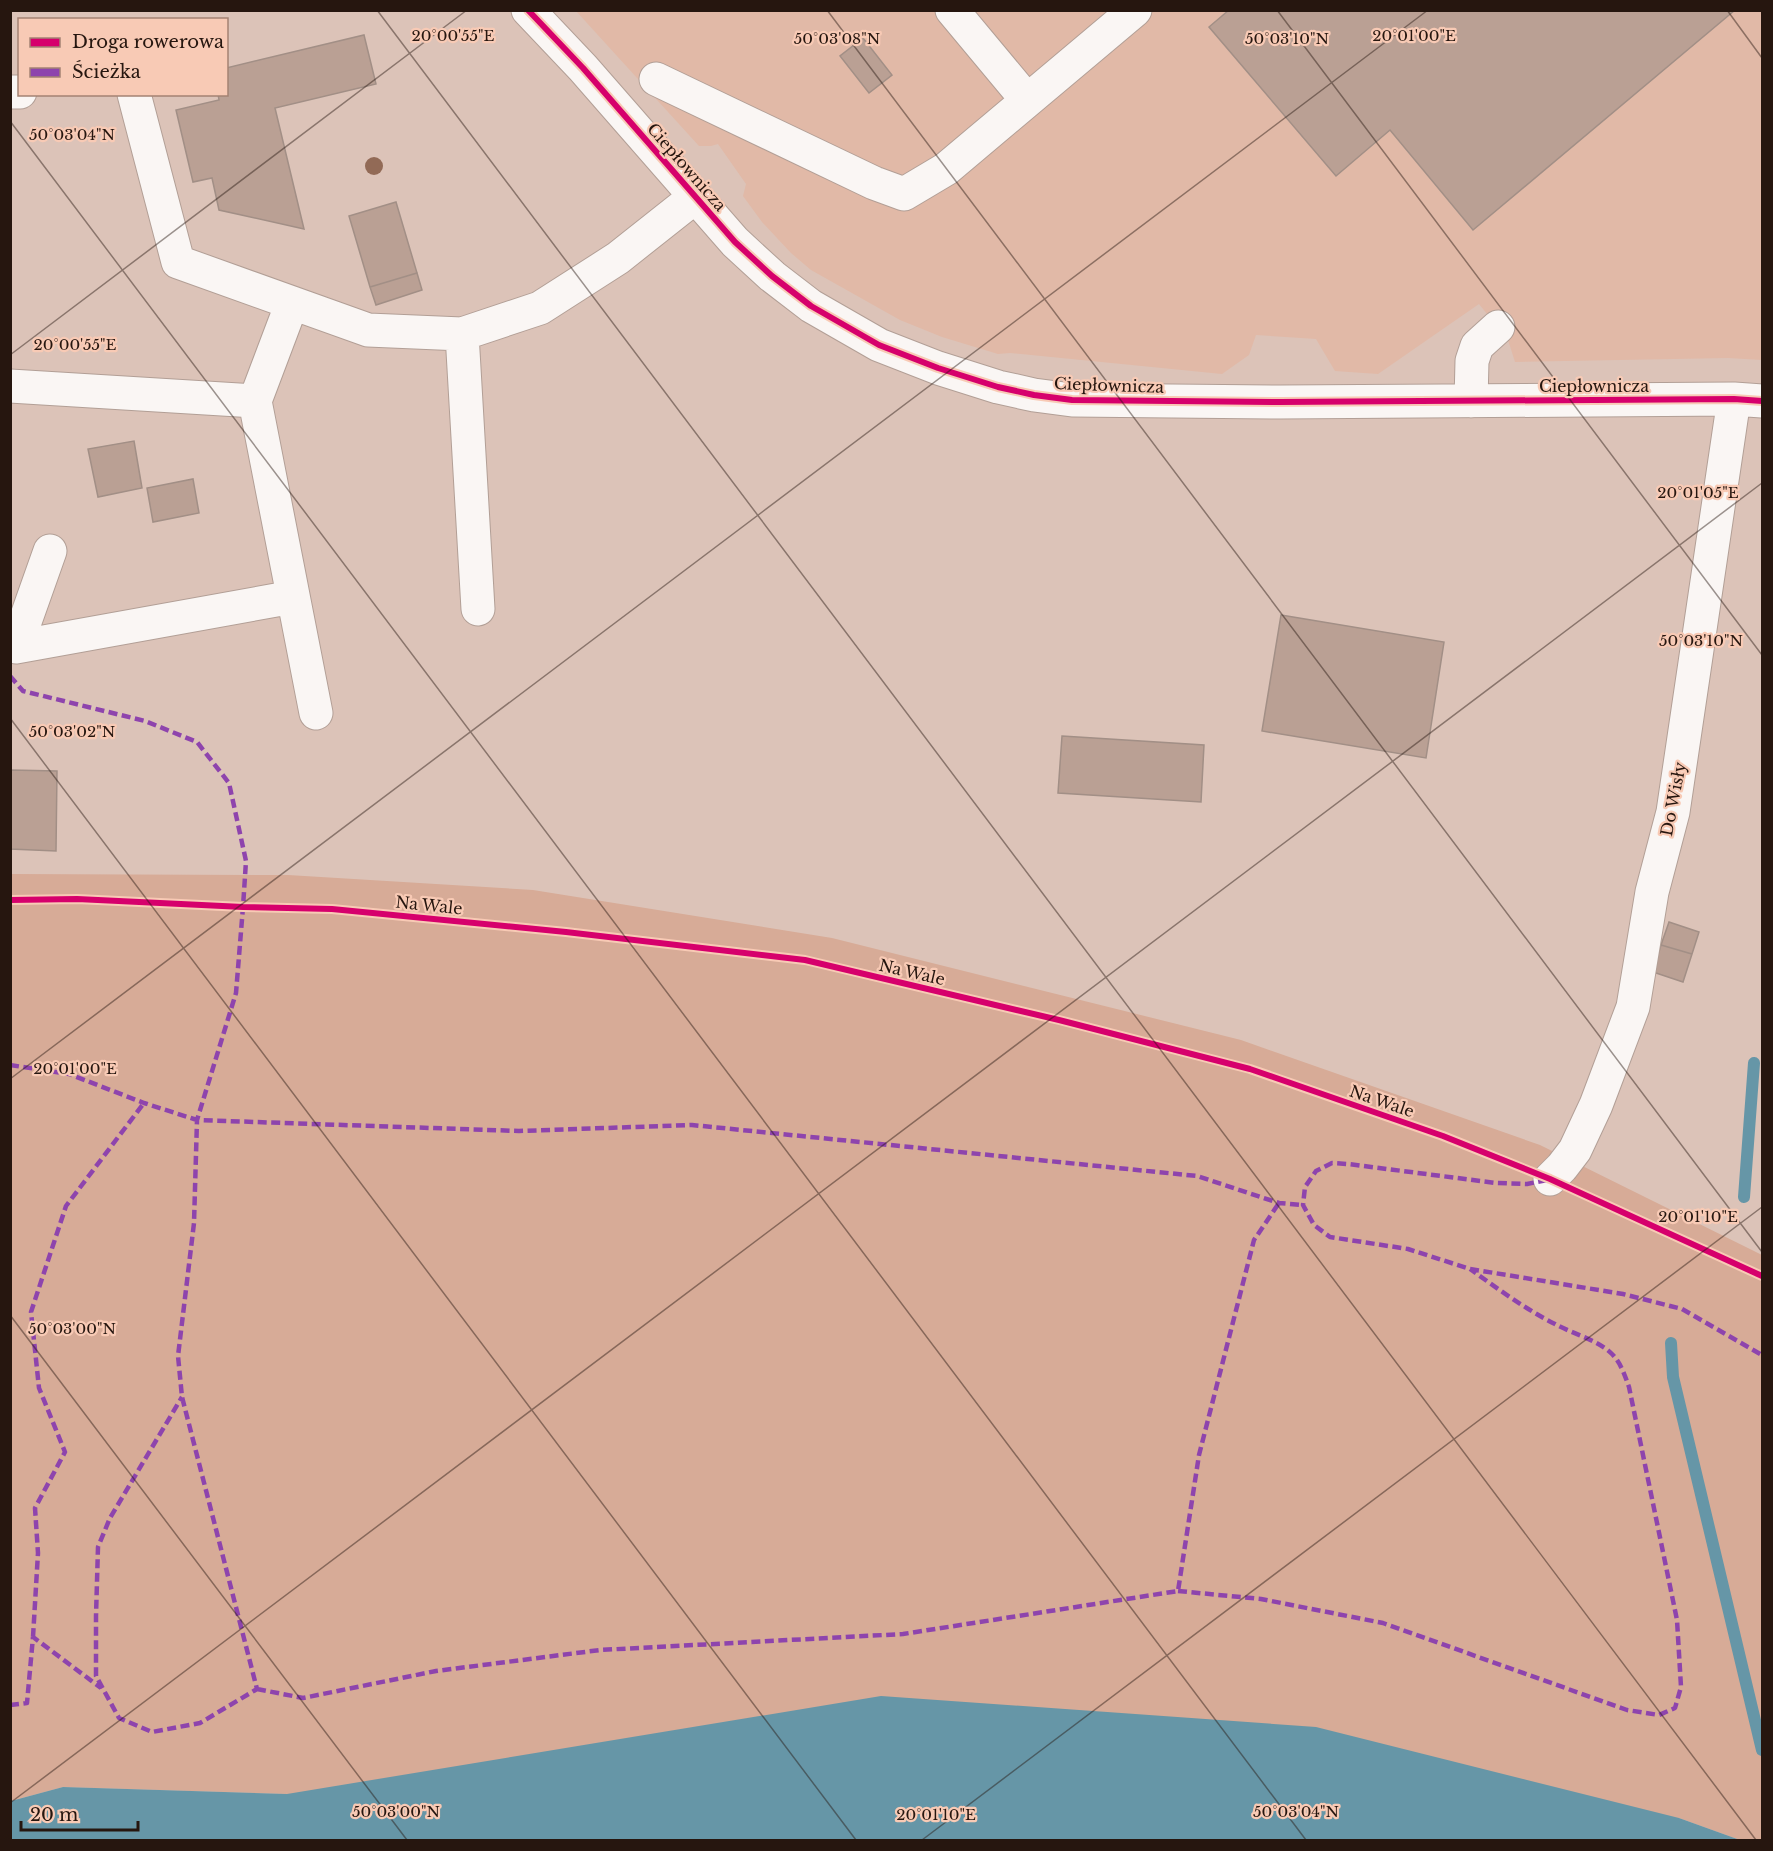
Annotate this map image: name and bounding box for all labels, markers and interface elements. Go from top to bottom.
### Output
legend [18,18,228,96]
text: 20°00'55"E [412,26,495,45]
text: 20°01'00"E [1372,26,1456,45]
text: 50°03'08"N [794,29,880,48]
text: 50°03'10"N [1245,29,1329,48]
text: Droga rowerowa [72,31,224,53]
text: Ścieżka [72,60,141,83]
street label: Ciepłownicza [643,119,731,215]
text: 50°03'04"N [29,125,115,144]
text: 20°00'55"E [34,335,117,354]
street label: Ciepłownicza [1054,373,1165,397]
street label: Ciepłownicza [1539,376,1649,396]
text: 20°01'05"E [1657,483,1739,502]
text: 50°03'10"N [1659,631,1743,650]
text: 50°03'02"N [29,722,115,741]
street label: Do Wisły [1656,759,1690,838]
street label: Na Wale [395,892,463,918]
street label: Na Wale [877,955,947,989]
text: 20°01'00"E [33,1059,117,1078]
street label: Na Wale [1347,1081,1417,1121]
text: 20°01'10"E [1658,1207,1738,1226]
text: 50°03'00"N [28,1319,116,1338]
scale bar [21,1794,138,1832]
text: 50°03'00"N [352,1802,440,1821]
text: 50°03'04"N [1253,1802,1339,1821]
text: 20 m [30,1804,78,1826]
text: 20°01'10"E [896,1805,976,1824]

